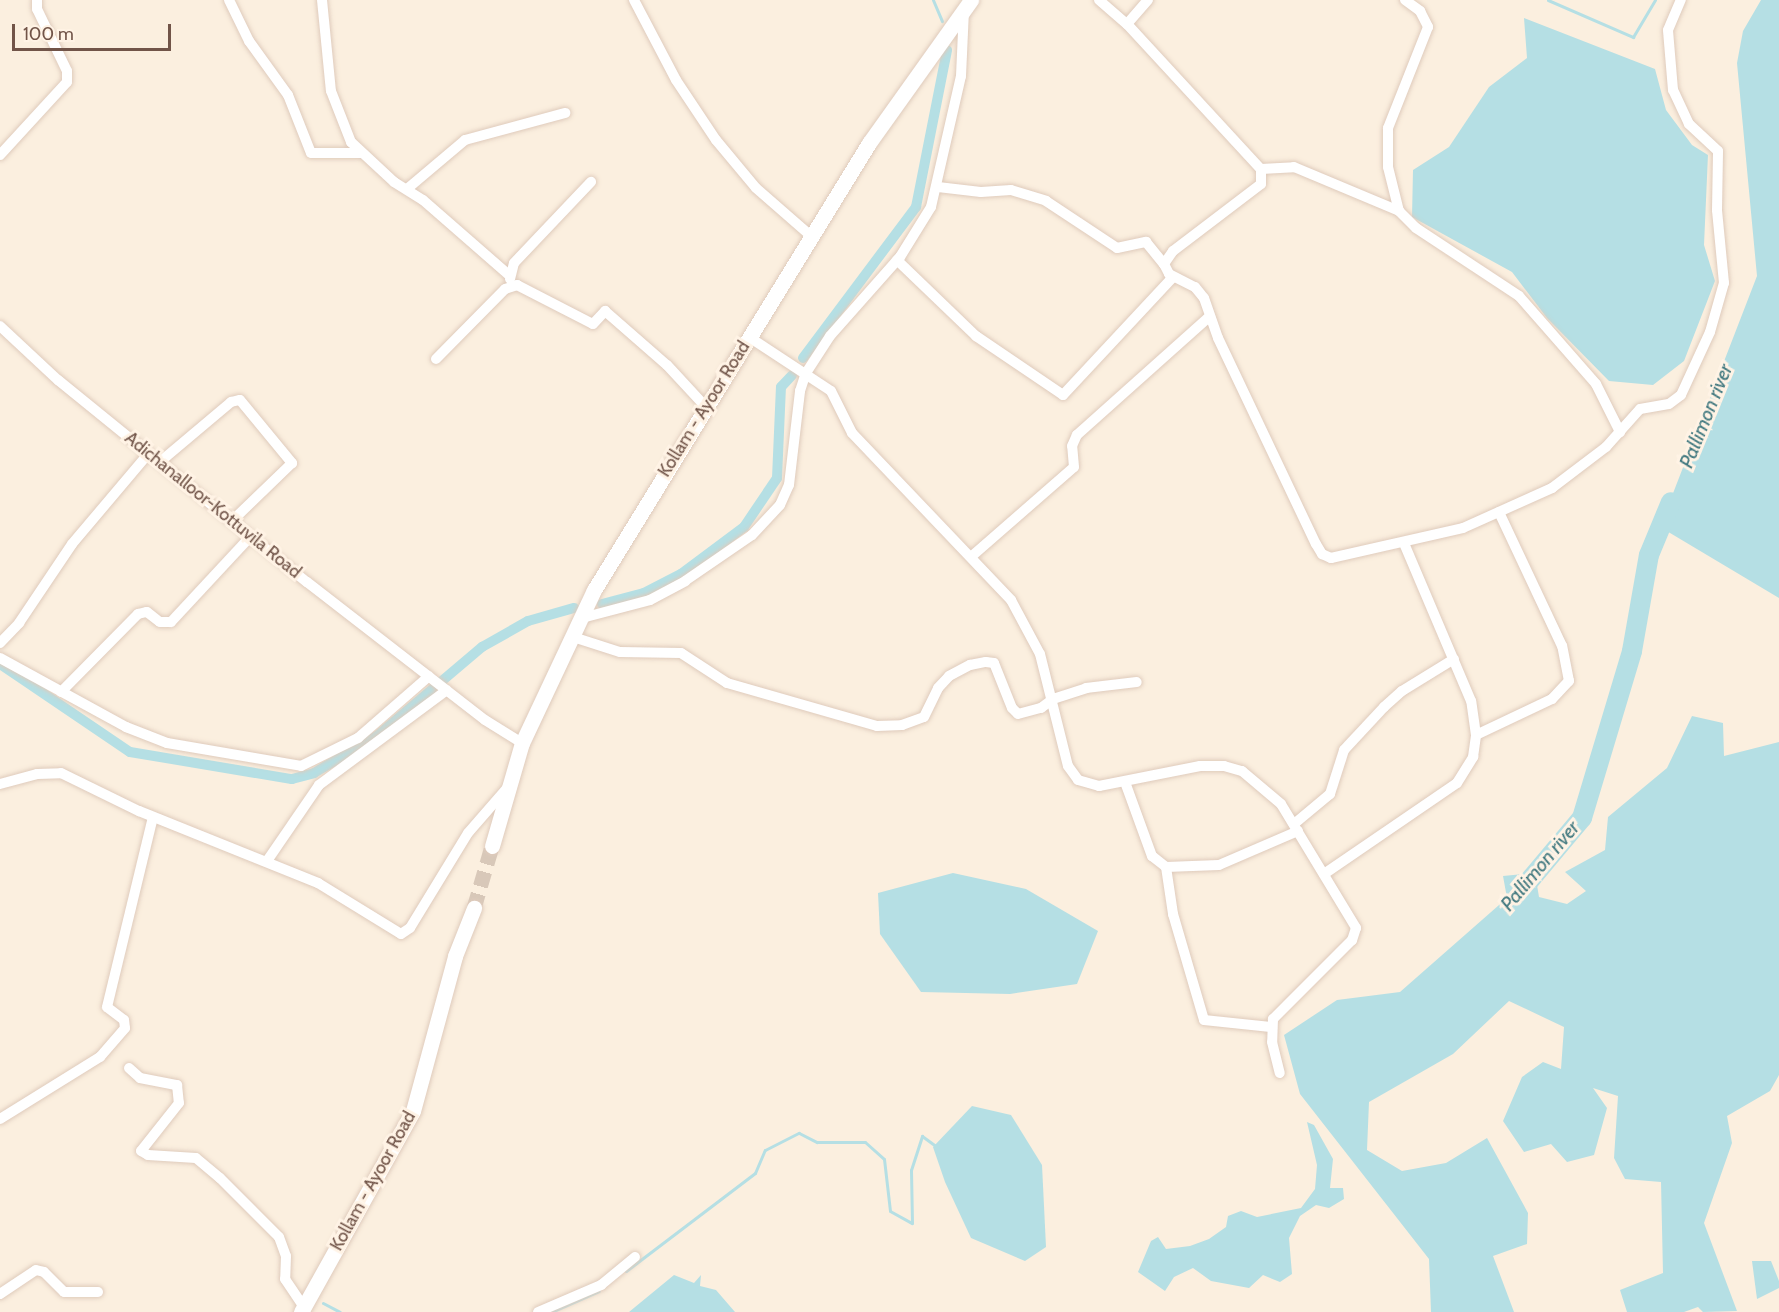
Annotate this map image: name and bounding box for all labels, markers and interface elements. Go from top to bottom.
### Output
scale bar [15,12,174,50]
text: 100 m [23,23,74,45]
street label: Kollam - Ayoor Road [654,337,754,481]
water label: Pallimon river [1674,361,1738,471]
street label: Adichanalloor-Kottuvila Road [120,427,306,583]
water label: Pallimon river [1495,816,1585,916]
street label: Kollam - Ayoor Road [326,1108,420,1254]

